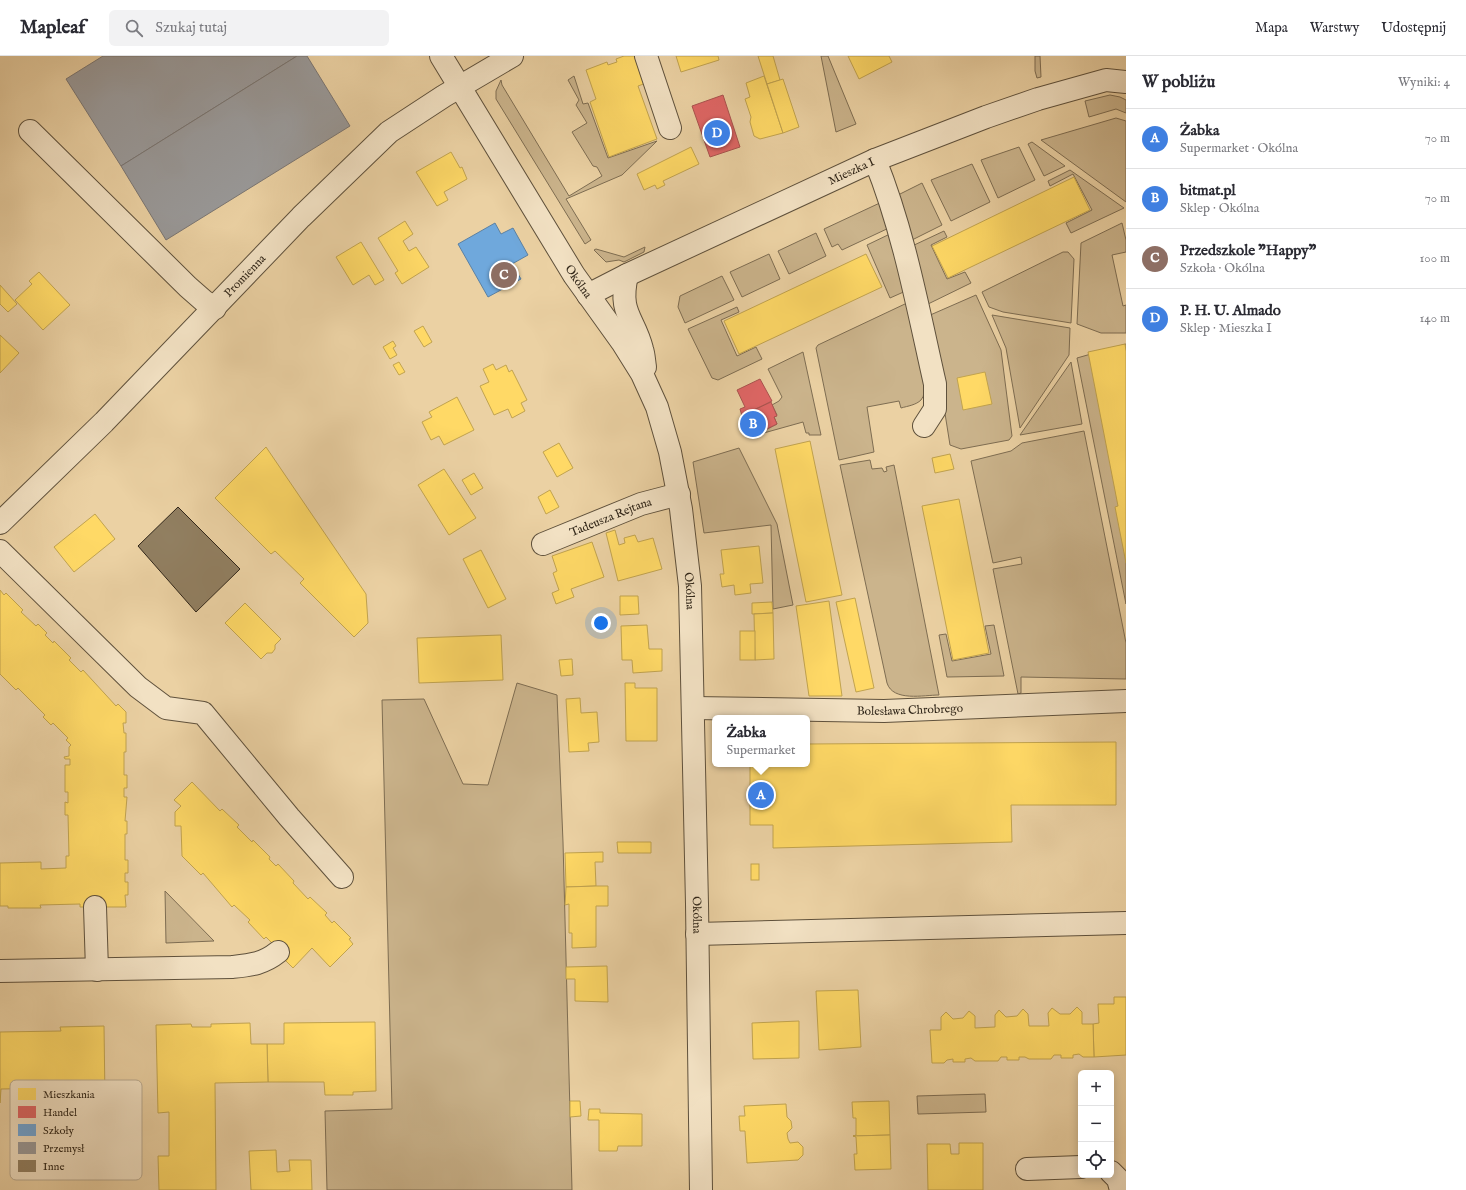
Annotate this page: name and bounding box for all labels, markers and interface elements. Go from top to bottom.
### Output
search box [109,10,389,46]
text: Mapleaf [20,16,85,40]
icon: search [123,17,145,39]
text: Szukaj tutaj [155,18,227,37]
text: Mapa [1255,19,1288,37]
text: Warstwy [1310,19,1359,37]
text: Udostępnij [1381,19,1446,37]
text: W pobliżu [1142,72,1215,93]
text: Wyniki: 4 [1398,74,1450,91]
pin: D [704,118,730,148]
text: Żabka [1180,121,1219,140]
text: A [1151,130,1159,147]
text: 70 m [1425,130,1450,147]
text: Supermarket · Okólna [1180,140,1298,157]
street label: Mieszka I [826,154,877,189]
text: bitmat.pl [1180,181,1236,200]
text: B [1151,190,1159,207]
text: 70 m [1425,190,1450,207]
text: Sklep · Okólna [1180,200,1259,217]
text: Przedszkole "Happy" [1180,241,1316,260]
text: C [1150,250,1160,267]
text: 100 m [1420,250,1450,267]
street label: Promienna [221,251,270,301]
pin: C [491,260,517,290]
text: Szkoła · Okólna [1180,260,1265,277]
street label: Okólna [561,262,596,302]
text: P. H. U. Almado [1180,301,1281,320]
text: D [1150,310,1160,327]
text: 140 m [1420,310,1450,327]
text: Sklep · Mieszka I [1180,320,1272,337]
pin: B [740,409,766,439]
street label: Tadeusza Rejtana [568,494,654,540]
street label: Okólna [680,571,698,611]
your location [591,613,611,633]
street label: Bolesława Chrobrego [857,701,964,719]
popup [712,715,810,767]
text: Żabka [727,723,766,742]
text: Supermarket [727,742,795,759]
pin: A [748,780,774,810]
street label: Okólna [689,896,704,935]
map controls [1078,1070,1114,1178]
button: + [1078,1070,1114,1106]
legend [10,1080,142,1180]
text: Mieszkania [43,1088,95,1102]
text: Handel [43,1106,77,1120]
button: − [1078,1106,1114,1142]
text: Szkoły [43,1124,74,1138]
text: Przemysł [43,1142,85,1156]
button: locate [1078,1142,1114,1178]
text: Inne [43,1160,65,1174]

